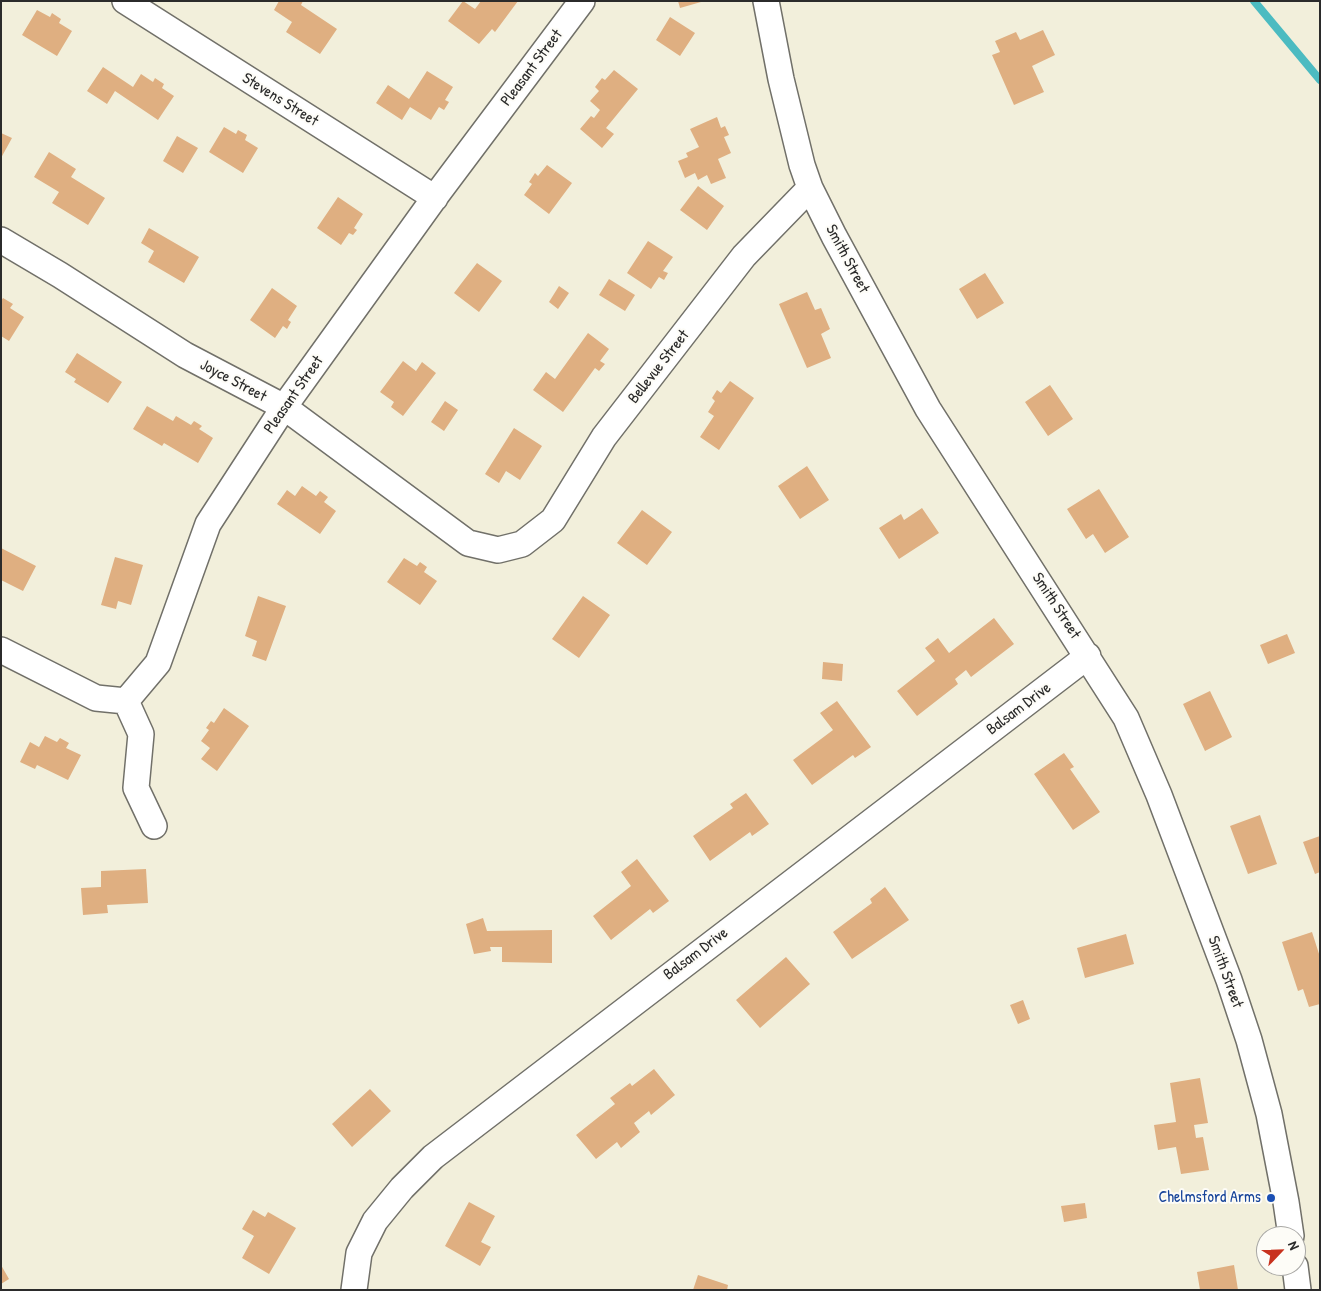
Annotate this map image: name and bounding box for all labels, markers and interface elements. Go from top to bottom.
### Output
street label: Pleasant Street [497,26,567,110]
street label: Stevens Street [238,69,322,131]
street label: Smith Street [821,221,873,297]
street label: Bellevue Street [624,326,694,408]
street label: Pleasant Street [260,352,328,438]
street label: Joyce Street [196,355,270,407]
street label: Smith Street [1028,569,1084,643]
street label: Balsam Drive [983,679,1055,739]
street label: Balsam Drive [660,924,732,984]
street label: Smith Street [1203,933,1247,1011]
place label: Chelmsford Arms [1159,1188,1261,1208]
marker: Chelmsford Arms [1265,1192,1277,1204]
north arrow [1256,1226,1306,1276]
text: N [1284,1238,1304,1252]

